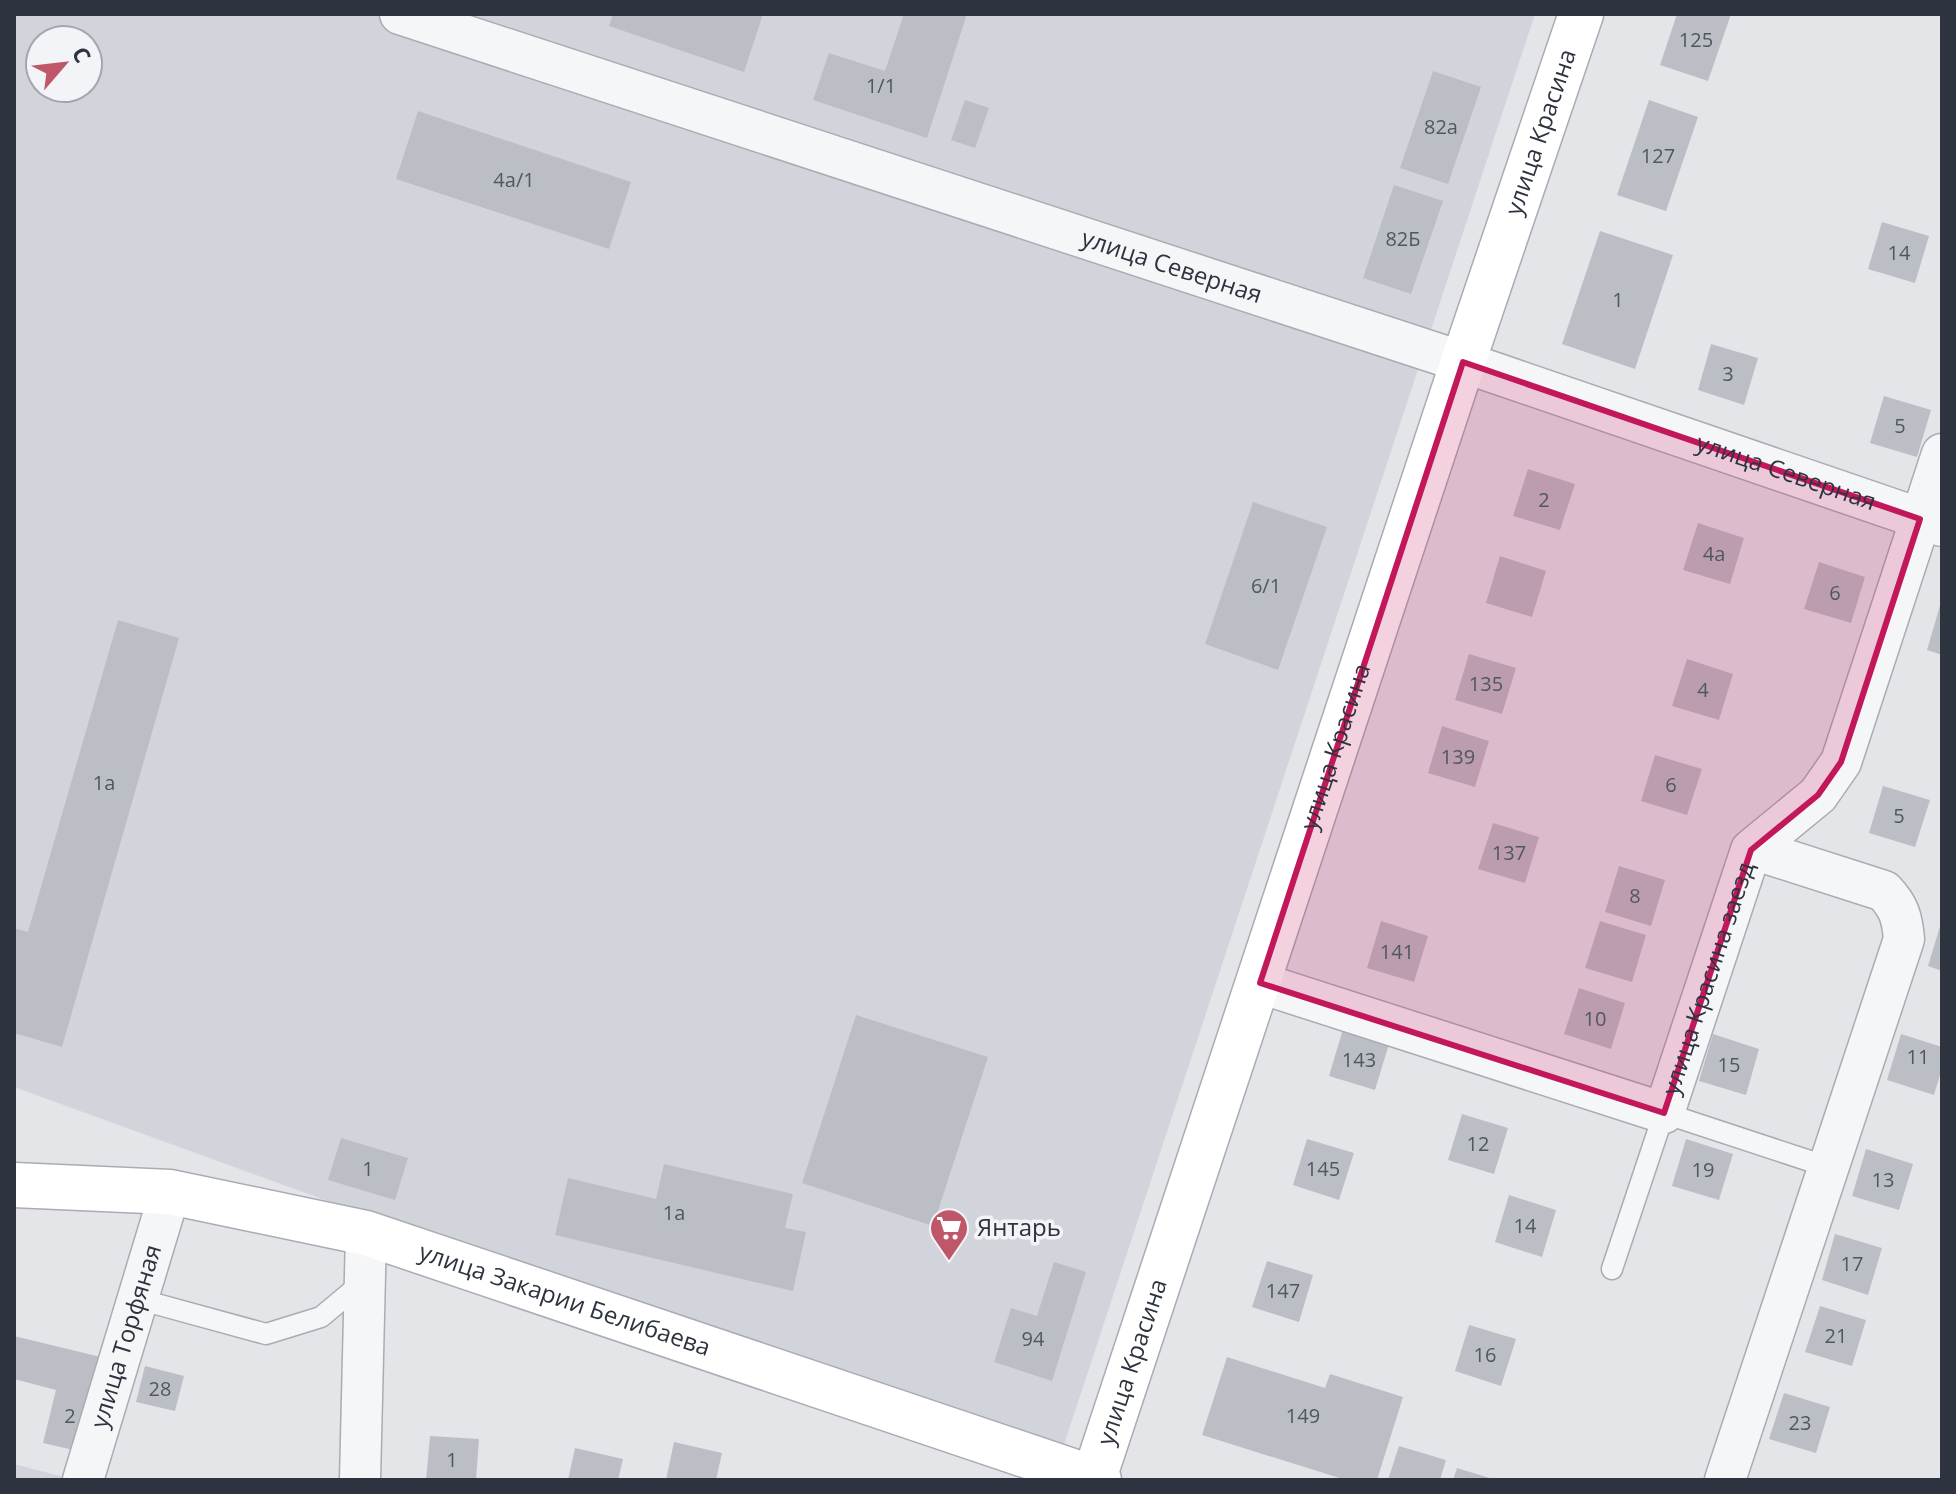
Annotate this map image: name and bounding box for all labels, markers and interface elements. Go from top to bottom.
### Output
north arrow [24,24,104,104]
house number: 125 [1679,26,1713,53]
text: С [66,41,99,67]
street label: улица Красина [1496,44,1583,219]
house number: 1/1 [866,72,896,99]
house number: 82а [1424,113,1458,140]
house number: 127 [1641,142,1675,169]
house number: 4а/1 [493,166,535,193]
street label: улица Северная [1078,220,1267,310]
house number: 82Б [1385,225,1421,252]
house number: 14 [1888,239,1911,266]
house number: 1 [1612,286,1624,313]
house number: 3 [1722,360,1734,387]
house number: 5 [1894,412,1906,439]
street label: улица Северная [1692,425,1881,517]
house number: 2 [1538,486,1550,513]
house number: 4а [1703,540,1725,567]
house number: 6/1 [1251,572,1281,599]
house number: 6 [1829,579,1841,606]
street label: улица Красина [1291,659,1377,834]
house number: 135 [1469,670,1503,697]
house number: 4 [1697,676,1709,703]
house number: 139 [1441,743,1475,770]
house number: 1а [93,769,115,796]
house number: 6 [1665,771,1677,798]
house number: 5 [1893,802,1905,829]
house number: 137 [1492,839,1526,866]
street label: улица Красина заезд [1653,857,1761,1099]
house number: 8 [1629,882,1641,909]
house number: 141 [1380,938,1414,965]
house number: 10 [1584,1005,1606,1032]
house number: 11 [1907,1043,1929,1070]
house number: 143 [1342,1046,1376,1073]
house number: 15 [1718,1051,1740,1078]
house number: 12 [1467,1130,1489,1157]
house number: 1 [362,1155,374,1182]
house number: 145 [1306,1155,1340,1182]
house number: 19 [1692,1156,1714,1183]
house number: 13 [1872,1166,1894,1193]
house number: 1а [663,1199,685,1226]
supermarket icon: Янтарь [928,1207,970,1262]
place label: Янтарь [977,1210,1061,1243]
house number: 14 [1514,1212,1537,1239]
street label: улица Закарии Белибаева [415,1234,715,1363]
street label: улица Торфяная [82,1240,168,1432]
house number: 17 [1841,1250,1863,1277]
street label: улица Красина [1088,1274,1174,1449]
house number: 147 [1266,1277,1300,1304]
house number: 21 [1825,1322,1847,1349]
house number: 94 [1022,1325,1045,1352]
house number: 16 [1474,1341,1496,1368]
house number: 28 [149,1375,171,1402]
house number: 2 [64,1402,76,1429]
house number: 149 [1286,1402,1320,1429]
house number: 23 [1789,1409,1811,1436]
house number: 1 [446,1446,458,1473]

